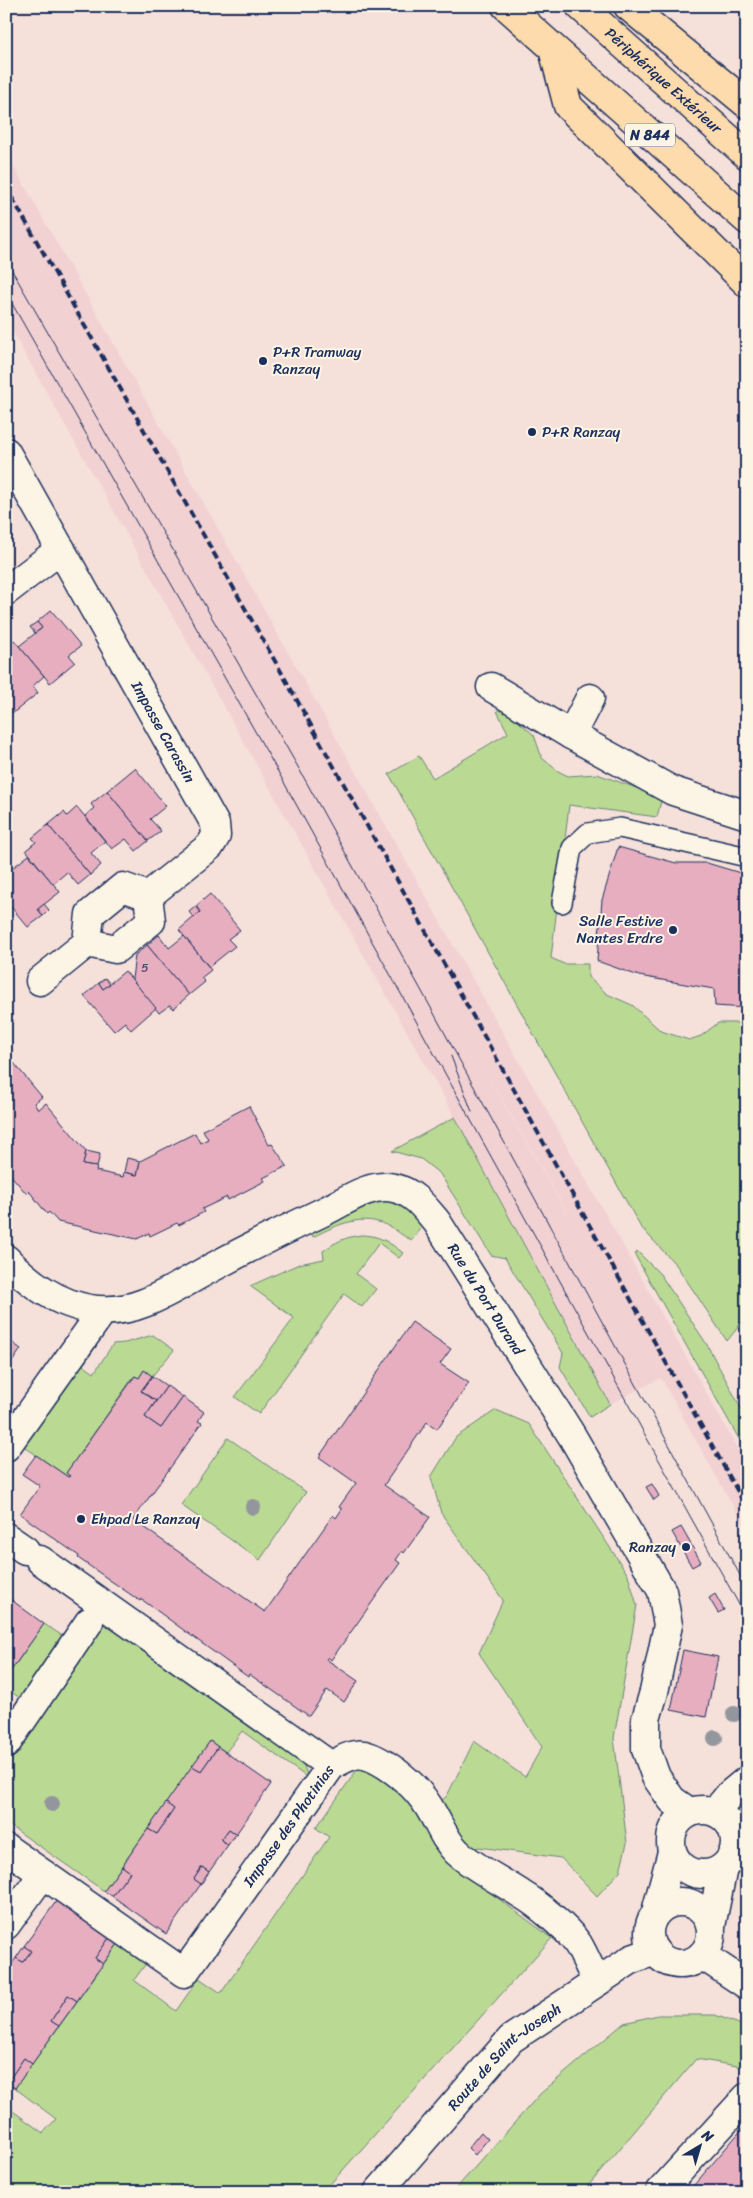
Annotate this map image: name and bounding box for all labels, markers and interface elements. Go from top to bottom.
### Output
street label: Périphérique Extérieur [599,21,729,141]
road number: N 844 [625,124,675,146]
place label: P+R Tramway Ranzay [273,339,361,382]
marker: P+R Tramway Ranzay [257,355,269,367]
place label: P+R Ranzay [542,419,620,445]
marker: P+R Ranzay [526,426,538,438]
street label: Impasse Carassin [124,675,202,788]
place label: Salle Festive Nantes Erdre [576,908,663,951]
marker: Salle Festive Nantes Erdre [667,924,679,936]
house number: 5 [141,957,149,979]
street label: Rue du Port Durand [440,1238,531,1361]
place label: Ehpad Le Ranzay [91,1506,200,1532]
marker: Ehpad Le Ranzay [75,1513,87,1525]
place label: Ranzay [629,1534,676,1560]
marker: Ranzay [680,1541,692,1553]
street label: Impasse des Photinias [235,1759,341,1893]
street label: Route de Saint-Joseph [441,1996,567,2117]
north arrow [676,2120,726,2170]
text: N [695,2123,719,2149]

